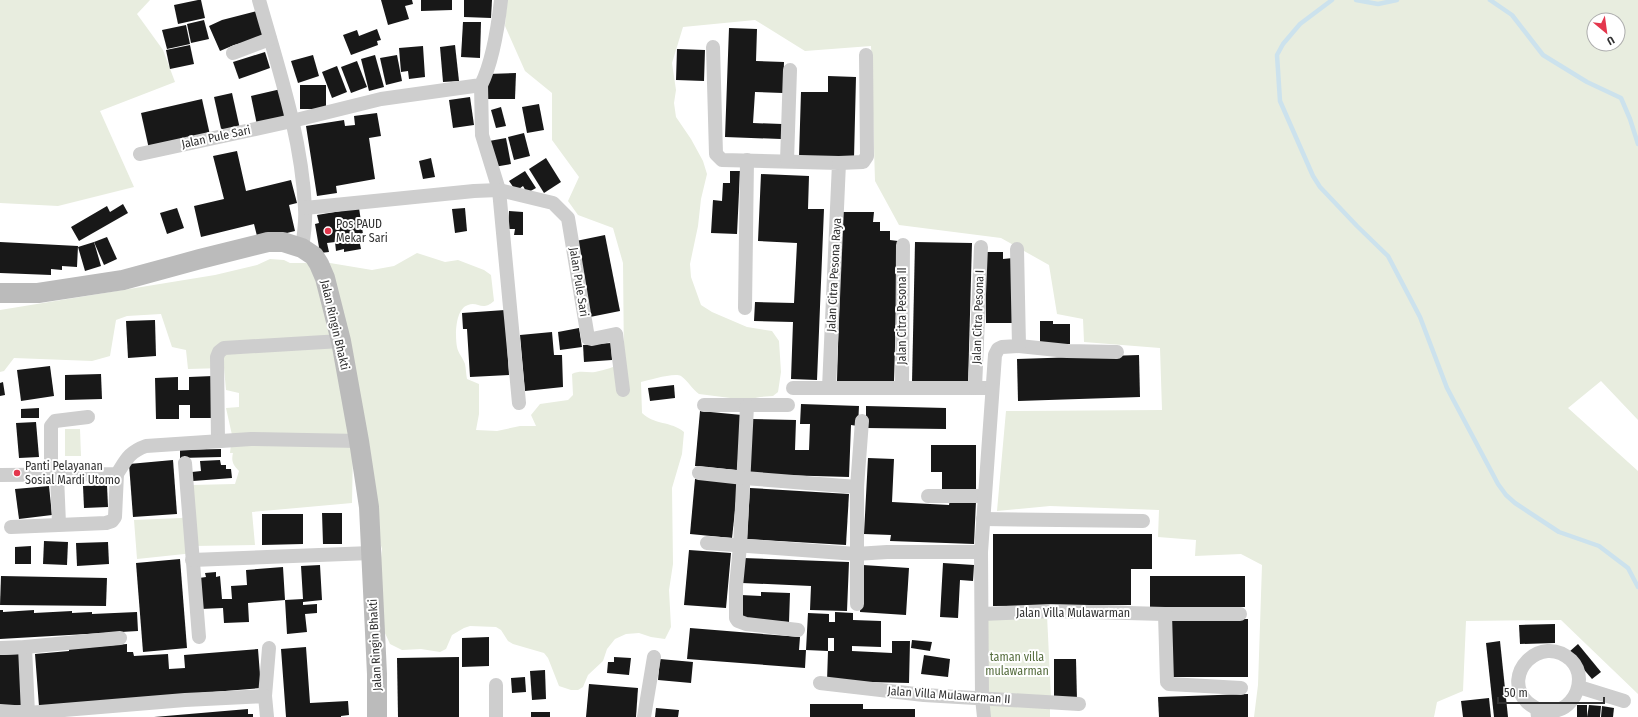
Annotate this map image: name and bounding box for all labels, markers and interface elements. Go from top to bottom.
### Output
north arrow [1586,12,1626,52]
text: U [1605,33,1617,48]
street label: Jalan Pule Sari [180,123,252,151]
place label: Pos PAUD Mekar Sari [336,217,388,245]
street label: Jalan Citra Pesona Raya [824,217,844,332]
marker: Pos PAUD Mekar Sari [323,226,333,236]
street label: Jalan Pule Sari [567,246,591,318]
street label: Jalan Citra Pesona II [895,267,909,365]
street label: Jalan Citra Pesona I [969,270,987,364]
street label: Jalan Ringin Bhakti [318,279,352,371]
place label: Panti Pelayanan Sosial Mardi Utomo [25,459,120,487]
marker: Panti Pelayanan Sosial Mardi Utomo [12,468,22,478]
street label: Jalan Ringin Bhakti [366,599,384,691]
street label: Jalan Villa Mulawarman [1016,606,1130,620]
park label: taman villa mulawarman [985,650,1049,678]
scale bar [1498,679,1604,705]
street label: Jalan Villa Mulawarman II [887,684,1011,706]
text: 50 m [1504,686,1528,700]

